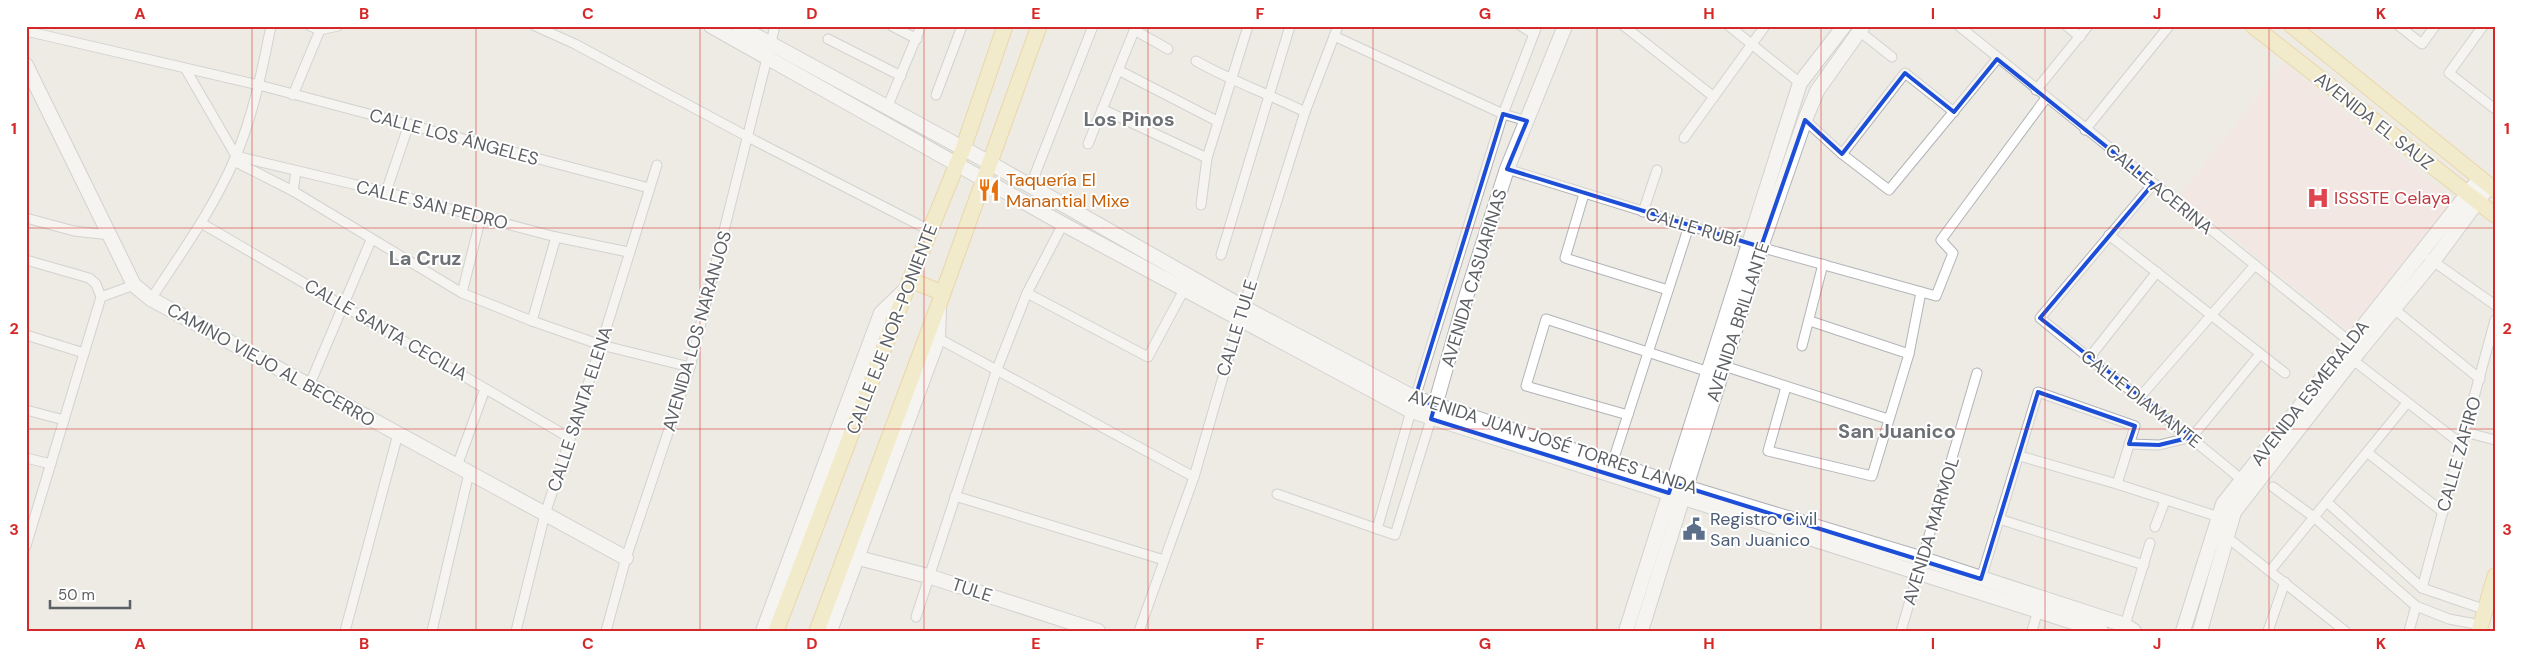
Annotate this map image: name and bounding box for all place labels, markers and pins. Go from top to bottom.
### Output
place label: Taquería El Manantial Mixe [1006,168,1130,213]
restaurant icon: Taquería El Manantial Mixe [976,177,1002,203]
hospital icon: ISSSTE Celaya [2305,185,2331,211]
place label: ISSSTE Celaya [2334,186,2450,210]
place label: Registro Civil San Juanico [1710,507,1817,552]
public building icon: Registro Civil San Juanico [1681,516,1707,542]

